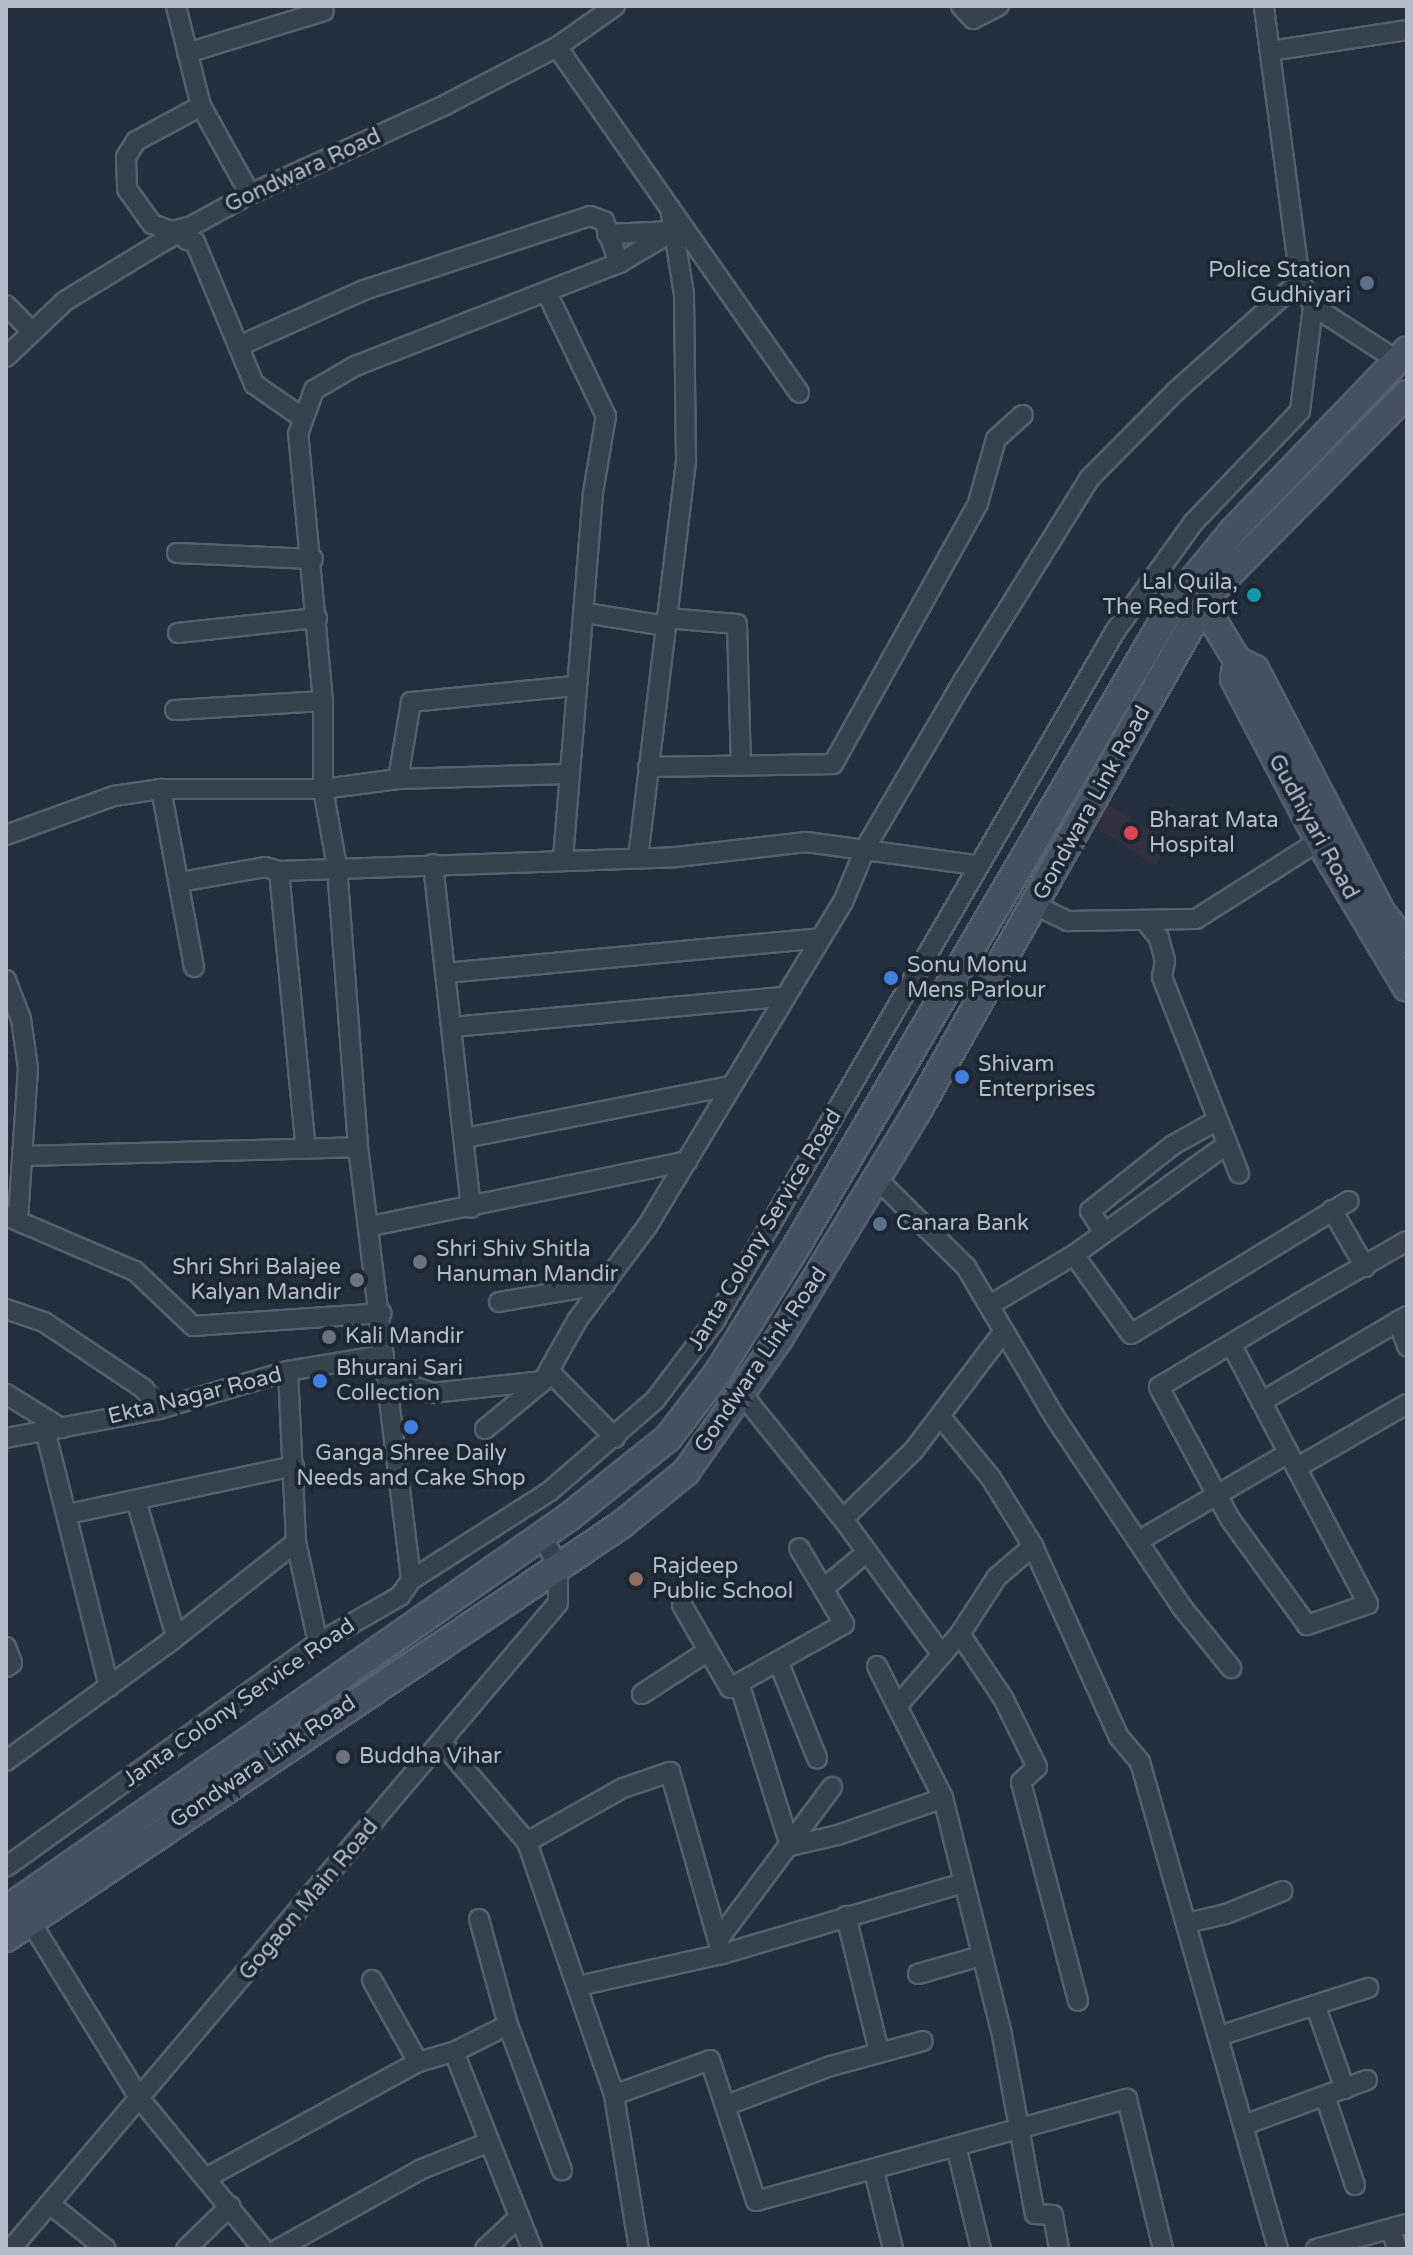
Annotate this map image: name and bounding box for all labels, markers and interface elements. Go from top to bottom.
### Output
street label: Gondwara Road [221,123,385,219]
place label: Police Station Gudhiyari [1208,257,1351,308]
marker: Police Station Gudhiyari [1358,274,1376,292]
place label: Lal Quila, The Red Fort [1103,569,1238,620]
marker: Lal Quila, The Red Fort [1245,586,1263,604]
street label: Gondwara Link Road [1028,701,1156,905]
street label: Gudhiyari Road [1262,750,1364,904]
place label: Bharat Mata Hospital [1149,807,1279,858]
marker: Bharat Mata Hospital [1120,822,1142,844]
place label: Sonu Monu Mens Parlour [907,952,1046,1004]
marker: Sonu Monu Mens Parlour [882,969,900,987]
place label: Shivam Enterprises [978,1051,1096,1102]
marker: Shivam Enterprises [953,1068,971,1086]
street label: Janta Colony Service Road [682,1105,848,1355]
place label: Canara Bank [896,1211,1029,1237]
marker: Canara Bank [871,1215,889,1233]
place label: Shri Shiv Shitla Hanuman Mandir [436,1236,618,1288]
marker: Shri Shiv Shitla Hanuman Mandir [411,1253,429,1271]
place label: Shri Shri Balajee Kalyan Mandir [172,1254,341,1306]
street label: Gondwara Link Road [689,1262,833,1458]
marker: Shri Shri Balajee Kalyan Mandir [348,1271,366,1289]
place label: Kali Mandir [345,1324,464,1350]
marker: Kali Mandir [320,1328,338,1346]
place label: Bhurani Sari Collection [336,1355,463,1406]
street label: Ekta Nagar Road [105,1362,285,1430]
marker: Bhurani Sari Collection [311,1372,329,1390]
marker: Ganga Shree Daily Needs and Cake Shop [402,1418,420,1436]
place label: Ganga Shree Daily Needs and Cake Shop [296,1440,526,1492]
place label: Rajdeep Public School [652,1553,793,1604]
marker: Rajdeep Public School [627,1570,645,1588]
street label: Janta Colony Service Road [118,1613,360,1793]
street label: Gondwara Link Road [165,1690,361,1834]
place label: Buddha Vihar [359,1744,501,1770]
marker: Buddha Vihar [334,1748,352,1766]
street label: Gogaon Main Road [234,1814,384,1986]

